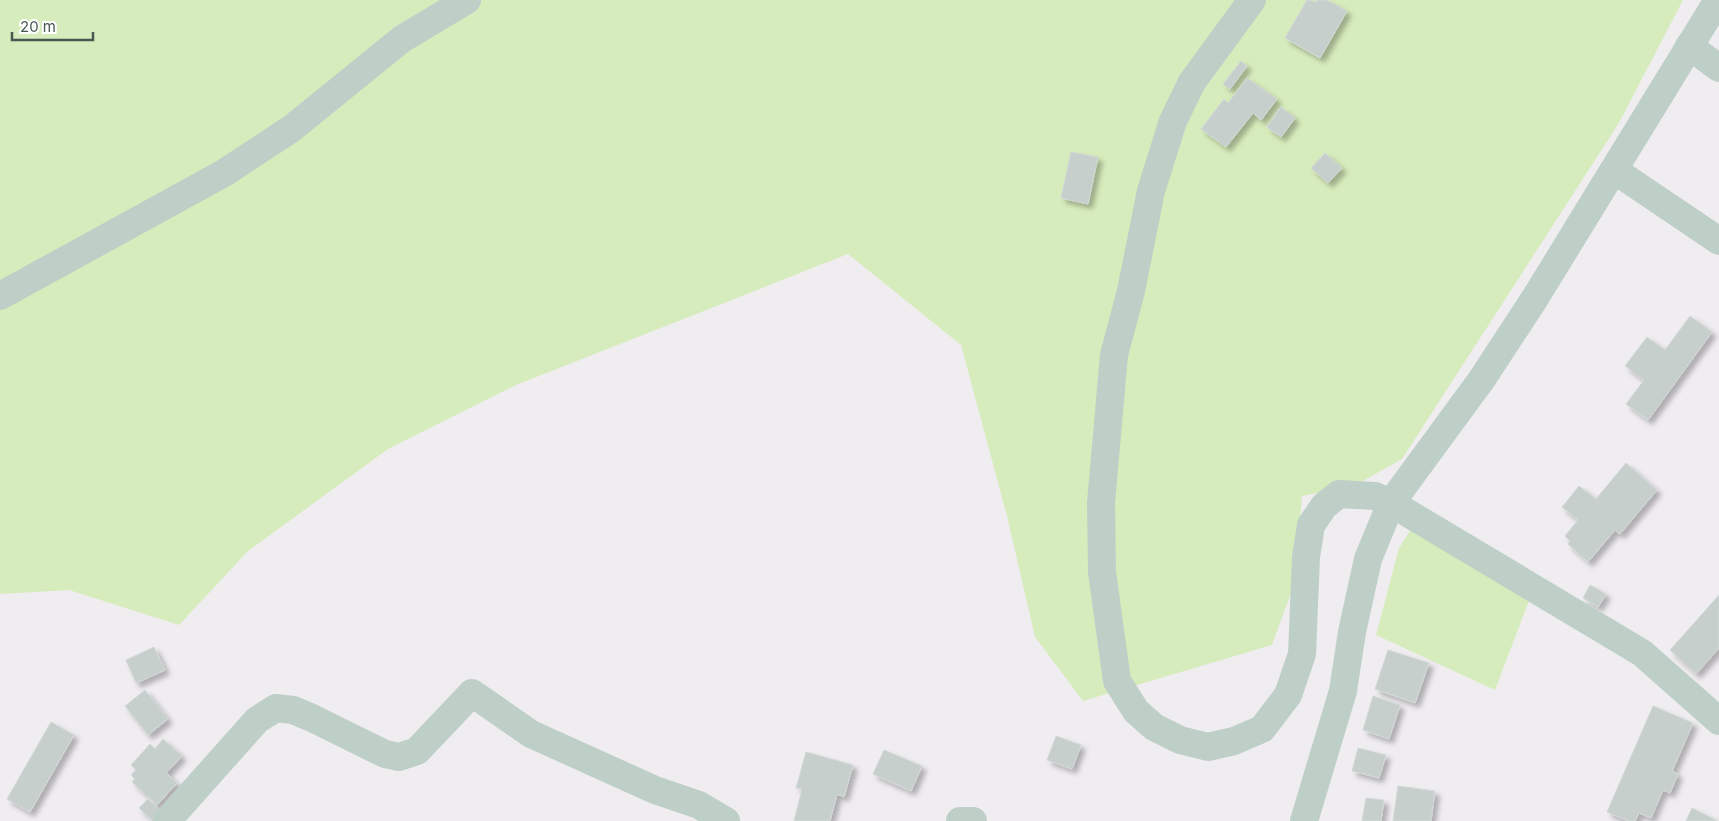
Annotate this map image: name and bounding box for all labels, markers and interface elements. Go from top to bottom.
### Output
scale bar [12,10,94,42]
text: 20 m [20,17,56,36]

